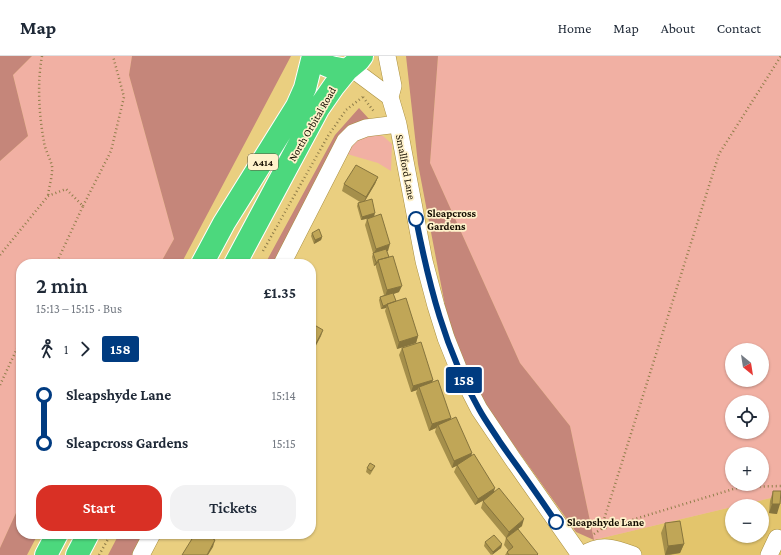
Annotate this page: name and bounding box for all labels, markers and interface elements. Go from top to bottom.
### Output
text: Map [20,17,56,38]
text: Home [558,20,591,36]
text: Map [613,20,639,36]
text: About [661,20,695,36]
text: Contact [717,20,761,36]
street label: North Orbital Road [286,85,338,163]
street label: Smallford Lane [394,133,418,201]
road number: A414 [248,154,278,170]
place label: Sleapcross Gardens [427,207,476,232]
marker: Sleapcross Gardens [408,211,424,227]
text: 2 min [36,273,88,298]
text: £1.35 [264,285,296,301]
text: 15:13 – 15:15 · Bus [36,301,122,316]
icon: walk [36,338,58,360]
icon: forward [74,338,96,360]
text: 158 [110,341,131,357]
text: 1 [64,342,68,357]
north arrow [725,343,769,387]
map controls [725,343,769,543]
line badge: 158 [441,367,487,393]
text: 158 [454,372,474,388]
text: Sleapshyde Lane [66,387,171,403]
text: 15:14 [272,388,296,403]
button: locate [725,395,769,439]
text: Sleapcross Gardens [66,435,188,451]
text: 15:15 [272,436,296,451]
button: + [725,447,769,491]
button: Start [36,485,162,531]
button: Tickets [170,485,296,531]
button: − [725,499,769,543]
marker: Sleapshyde Lane [548,514,564,530]
place label: Sleapshyde Lane [567,516,644,528]

